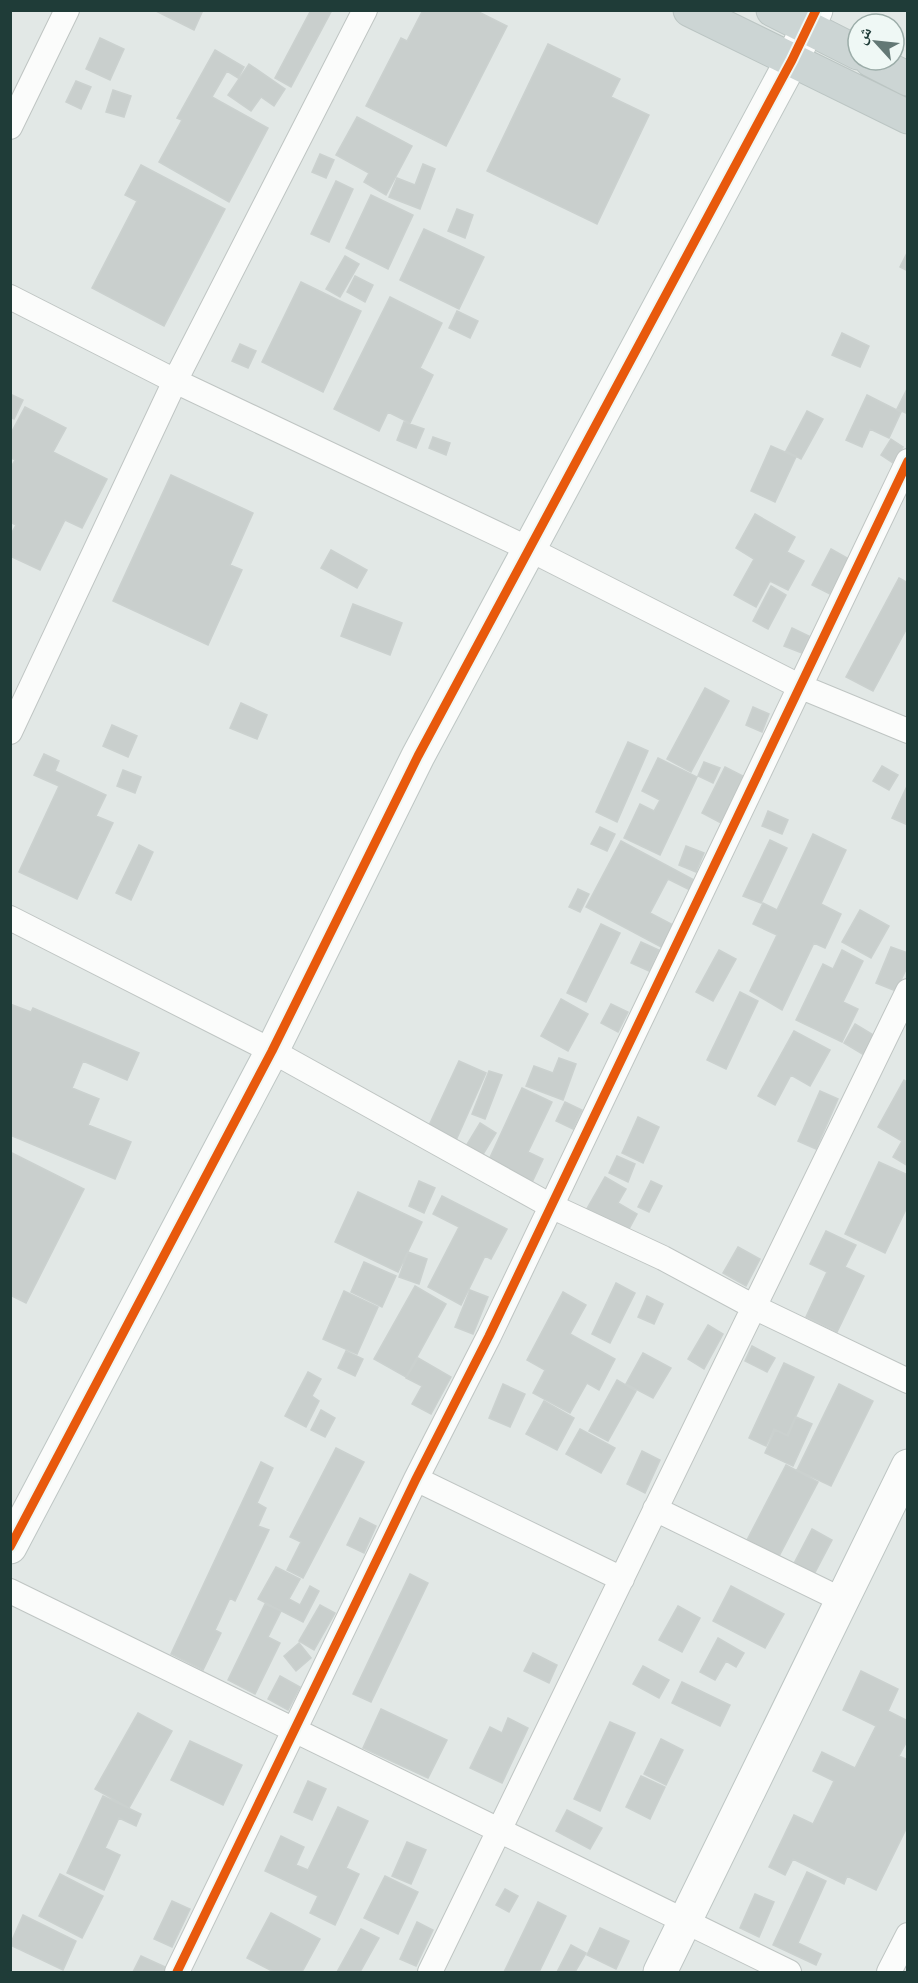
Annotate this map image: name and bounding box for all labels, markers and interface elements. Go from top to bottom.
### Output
north arrow [846,12,906,72]
text: ش [851,24,875,47]

